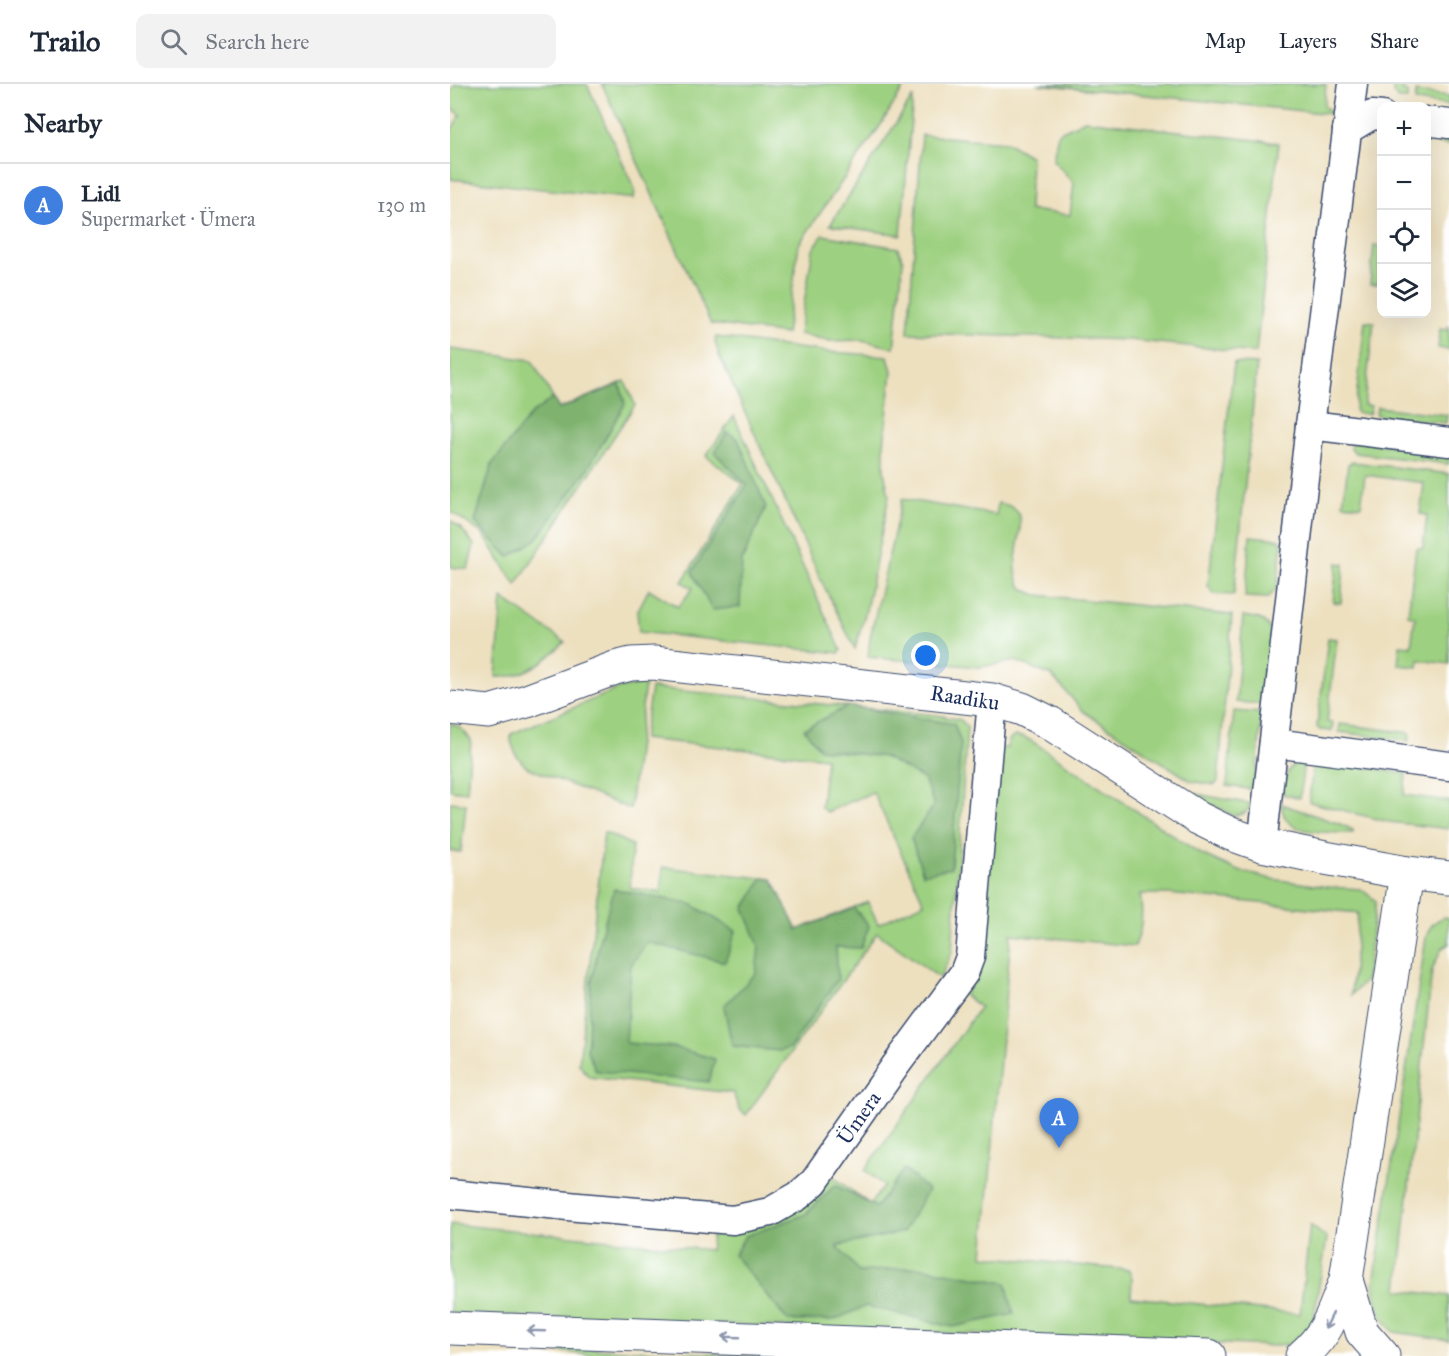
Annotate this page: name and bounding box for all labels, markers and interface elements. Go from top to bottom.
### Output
search box [136,14,556,68]
text: Trailo [30,24,100,59]
icon: search [157,25,190,58]
text: Search here [205,28,309,55]
text: Map [1205,28,1246,54]
text: Layers [1279,28,1337,54]
text: Share [1370,28,1419,54]
map controls [1377,102,1431,318]
button: + [1377,102,1431,156]
text: Nearby [24,107,102,139]
button: − [1377,156,1431,210]
text: Lidl [81,180,120,207]
text: A [37,193,50,217]
text: 130 m [377,193,426,217]
text: Supermarket · Ümera [81,207,255,231]
button: locate [1377,210,1431,264]
button: layers [1377,264,1431,318]
your location [911,641,940,670]
street label: Raadiku [929,680,1001,716]
street label: Ümera [831,1086,887,1150]
pin: A [1040,1098,1078,1148]
one-way arrow [1323,1312,1335,1330]
one-way arrow [527,1325,547,1337]
one-way arrow [722,1332,742,1343]

